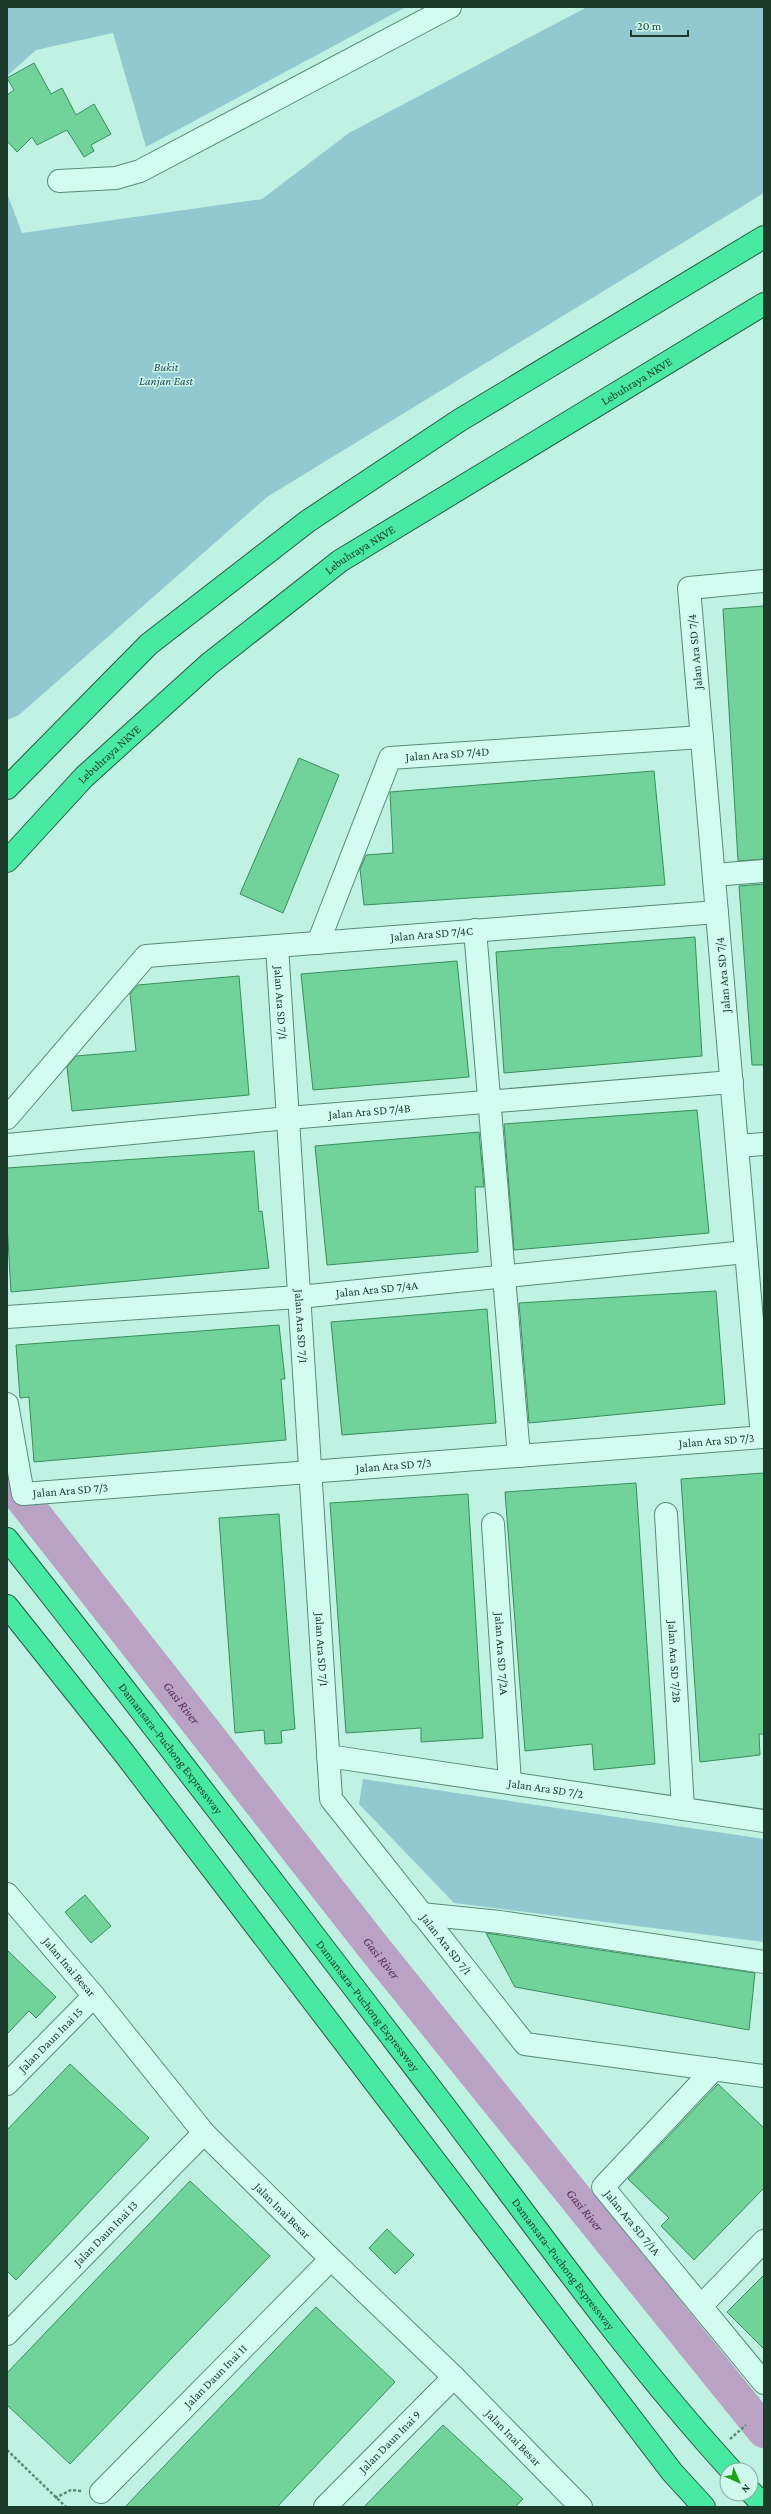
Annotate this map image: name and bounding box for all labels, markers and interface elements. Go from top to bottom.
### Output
scale bar [631,12,688,38]
text: 20 m [637,19,662,33]
street label: Lebuhraya NKVE [599,354,675,408]
park label: Bukit Lanjan East [139,360,193,388]
street label: Lebuhraya NKVE [322,522,398,577]
street label: Jalan Ara SD 7/4 [685,614,705,691]
street label: Lebuhraya NKVE [75,722,144,786]
street label: Jalan Ara SD 7/4D [404,744,490,764]
street label: Jalan Ara SD 7/4C [389,924,474,944]
street label: Jalan Ara SD 7/4 [713,937,733,1014]
street label: Jalan Ara SD 7/1 [271,965,290,1040]
street label: Jalan Ara SD 7/4B [327,1101,411,1122]
street label: Jalan Ara SD 7/4A [334,1278,419,1300]
street label: Jalan Ara SD 7/1 [292,1288,310,1364]
street label: Jalan Ara SD 7/3 [677,1431,755,1451]
street label: Jalan Ara SD 7/3 [354,1456,432,1475]
street label: Jalan Ara SD 7/3 [31,1480,109,1500]
street label: Jalan Ara SD 7/1 [312,1611,331,1687]
street label: Jalan Ara SD 7/2A [492,1611,511,1696]
street label: Jalan Ara SD 7/2B [665,1619,684,1704]
water label: Gasi River [160,1679,203,1728]
street label: Damansara–Puchong Expressway [116,1680,226,1817]
street label: Jalan Ara SD 7/2 [506,1776,584,1801]
street label: Jalan Ara SD 7/1 [417,1910,474,1978]
street label: Jalan Inai Besar [39,1934,99,2000]
water label: Gasi River [360,1934,403,1982]
street label: Damansara–Puchong Expressway [313,1937,423,2075]
street label: Jalan Daun Inai 15 [15,2004,86,2076]
street label: Jalan Inai Besar [250,2179,314,2242]
water label: Gasi River [564,2186,607,2235]
street label: Jalan Ara SD 7/1A [601,2186,663,2258]
street label: Damansara–Puchong Expressway [509,2195,618,2333]
street label: Jalan Daun Inai 13 [70,2198,141,2270]
street label: Jalan Daun Inai 11 [180,2341,250,2412]
street label: Jalan Inai Besar [482,2406,545,2470]
street label: Jalan Daun Inai 9 [355,2408,424,2477]
north arrow [719,2462,759,2502]
text: N [739,2482,753,2496]

